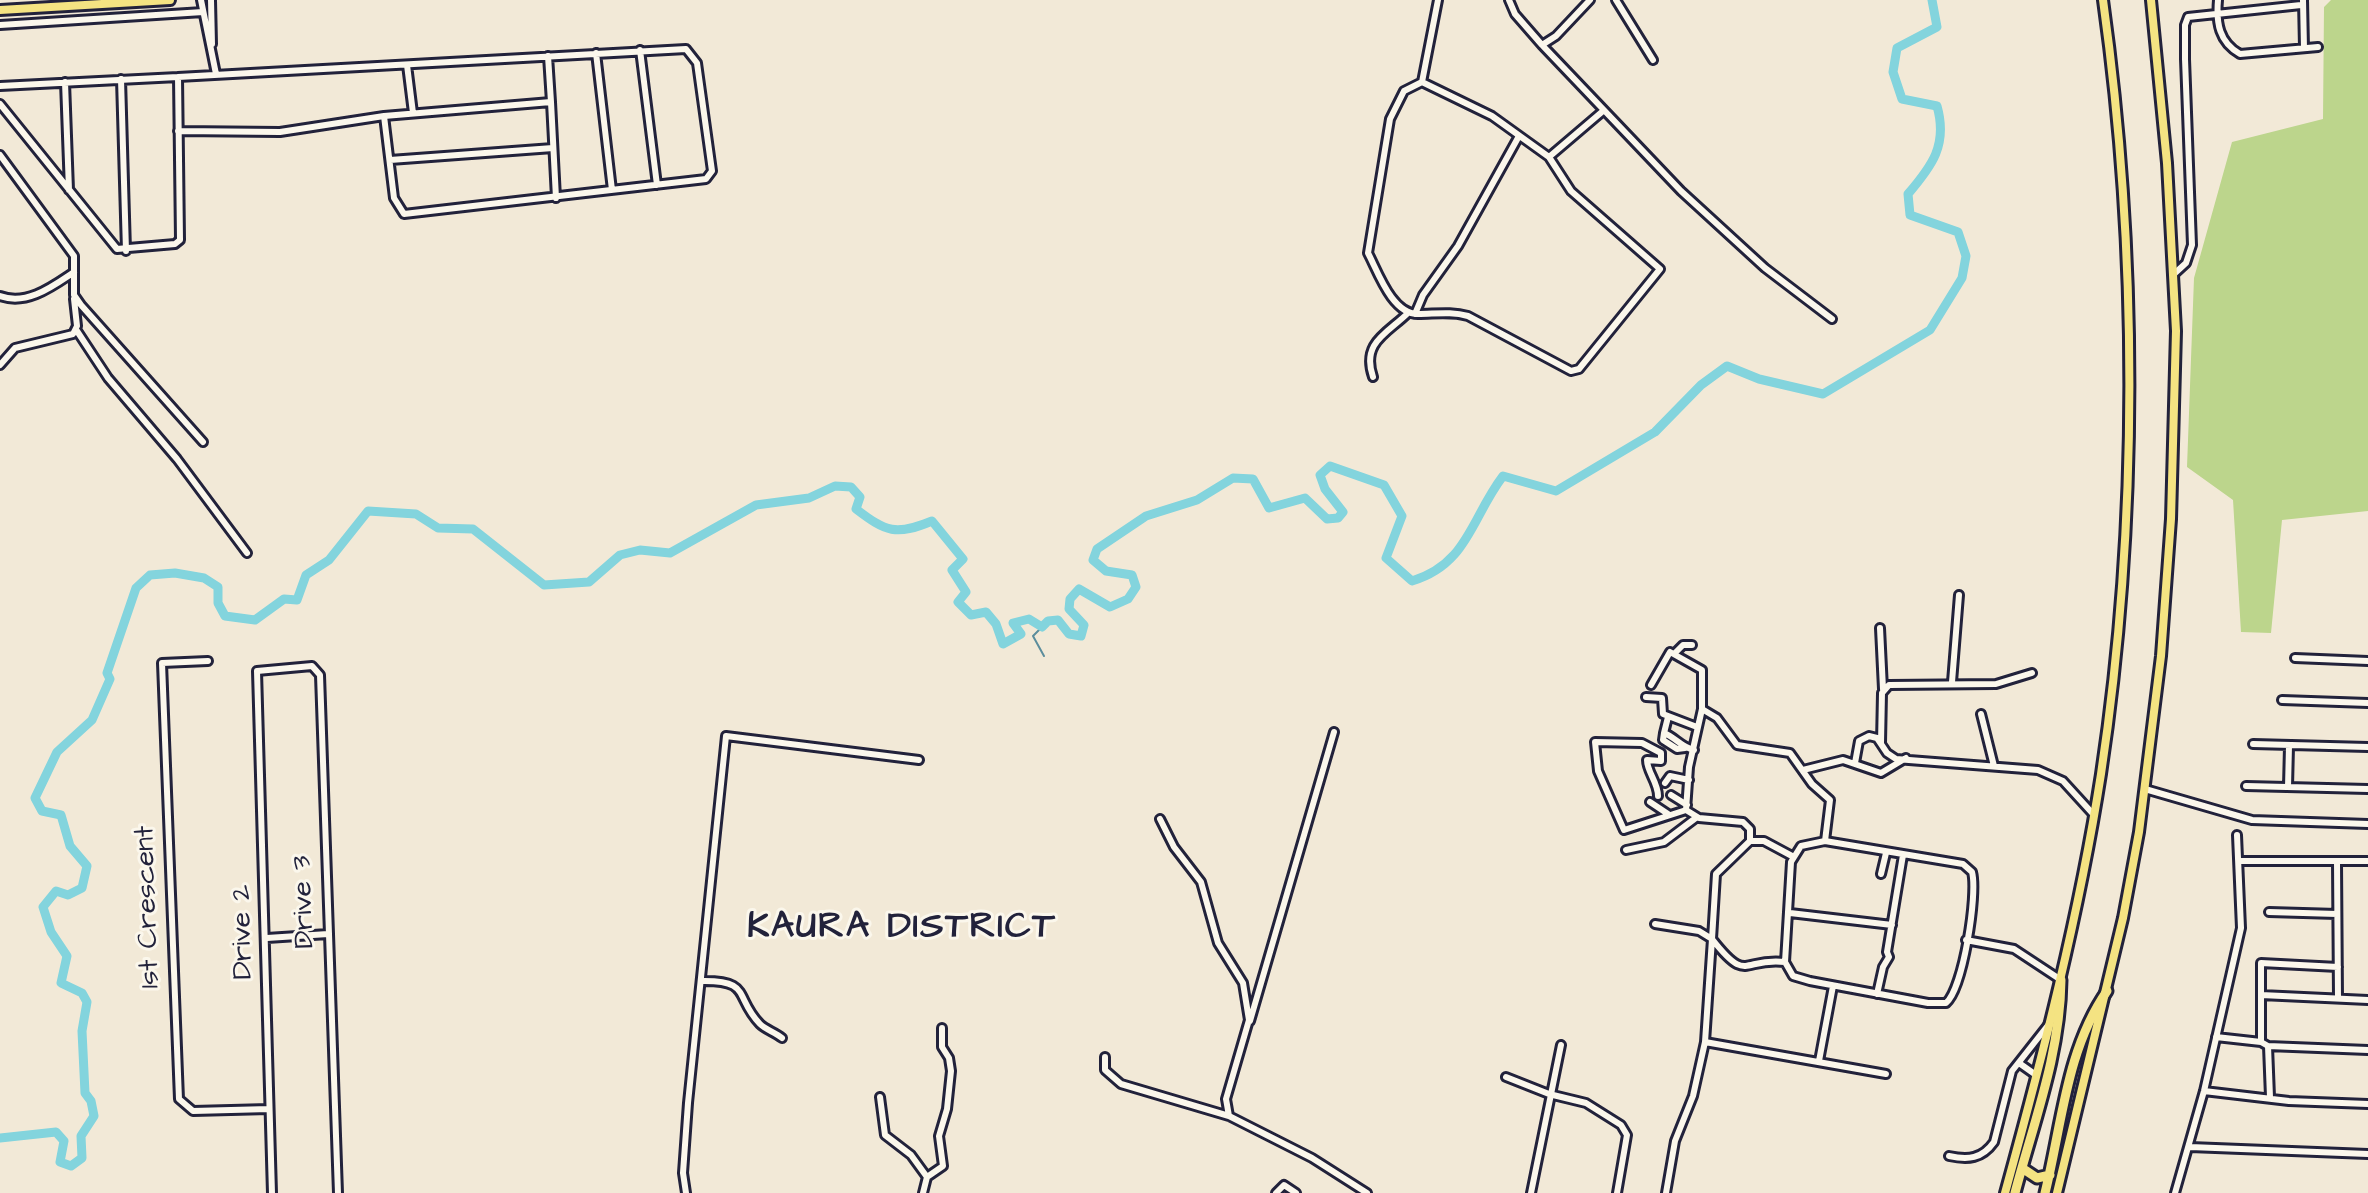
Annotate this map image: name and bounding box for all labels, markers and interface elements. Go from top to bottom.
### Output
street label: 1st Crescent [129,825,169,989]
street label: Drive 3 [287,855,323,949]
street label: Drive 2 [226,884,262,980]
district label: KAURA DISTRICT [747,906,1057,950]

